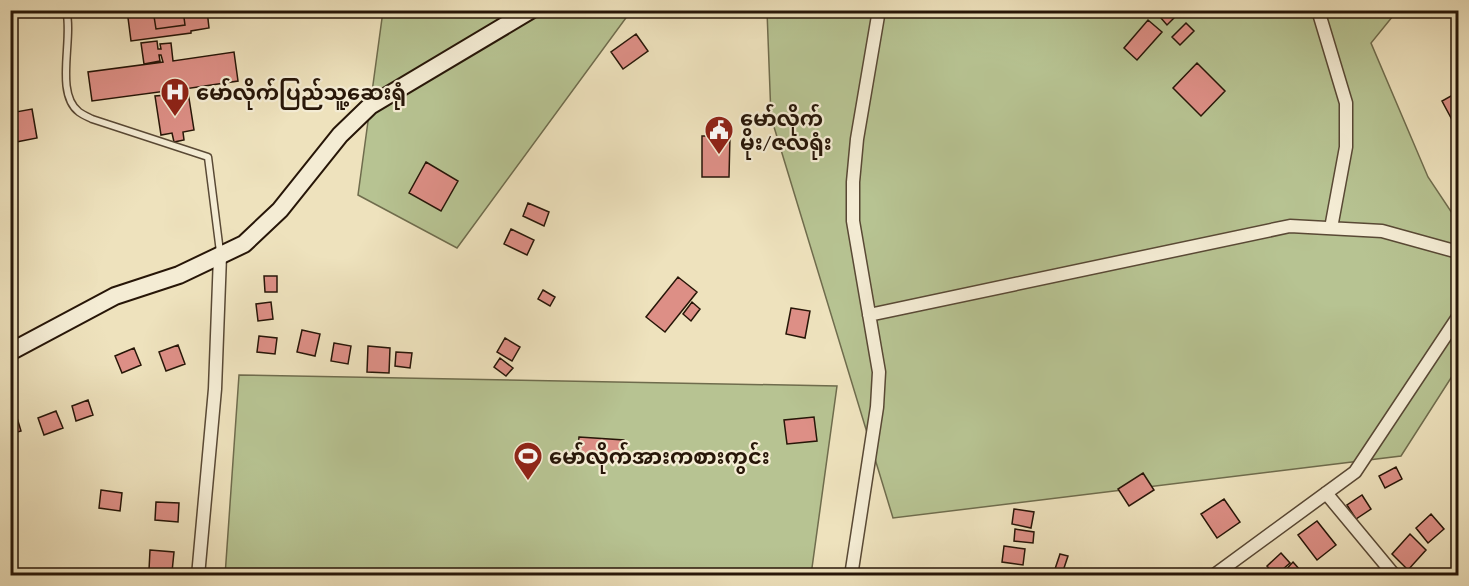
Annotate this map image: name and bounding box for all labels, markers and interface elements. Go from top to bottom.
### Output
hospital icon: မော်လိုက်ပြည်သူ့ဆေးရုံ [159,76,191,118]
place label: မော်လိုက်ပြည်သူ့ဆေးရုံ [196,77,406,110]
place label: မော်လိုက် မိုး/ဇလရုံး [740,103,832,160]
public building icon: မော်လိုက် မိုး/ဇလရုံး [703,114,735,156]
sports icon: မော်လိုက်အားကစားကွင်း [512,440,544,482]
place label: မော်လိုက်အားကစားကွင်း [549,441,770,474]

